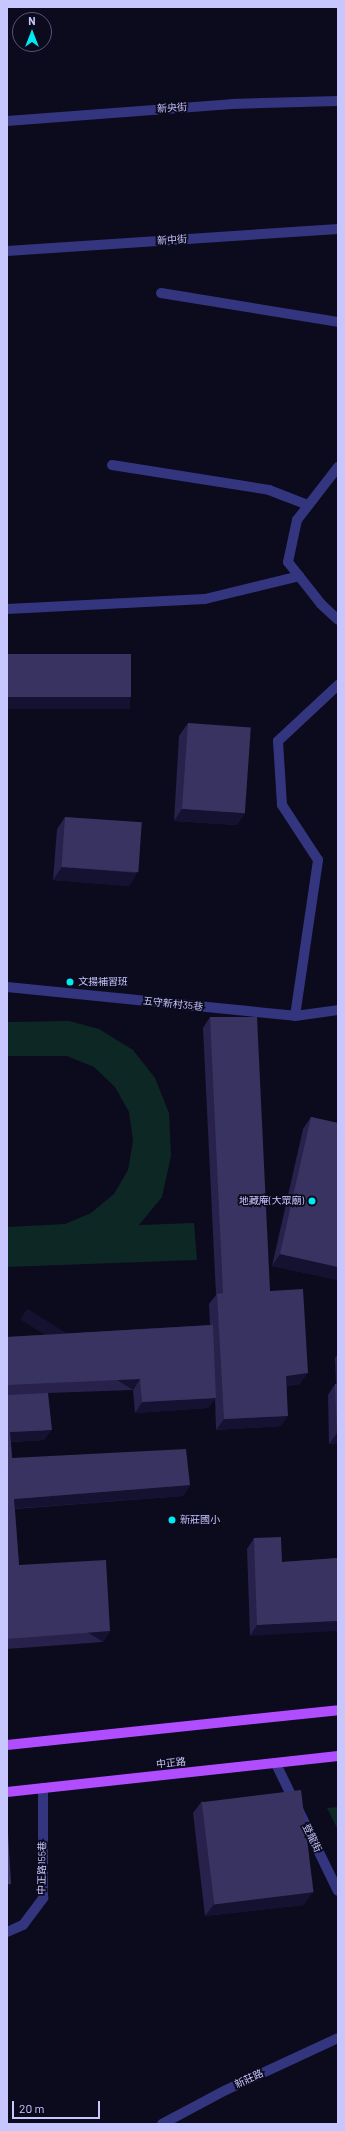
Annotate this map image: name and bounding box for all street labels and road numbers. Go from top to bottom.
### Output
street label: 新央街 [157,101,187,115]
street label: 新中街 [157,233,187,247]
street label: 五守新村35巷 [142,995,204,1013]
street label: 中正路 [155,1755,187,1771]
street label: 登龍街 [300,1822,324,1854]
street label: 中正路155巷 [36,1841,48,1895]
street label: 新莊路 [233,2067,265,2091]

